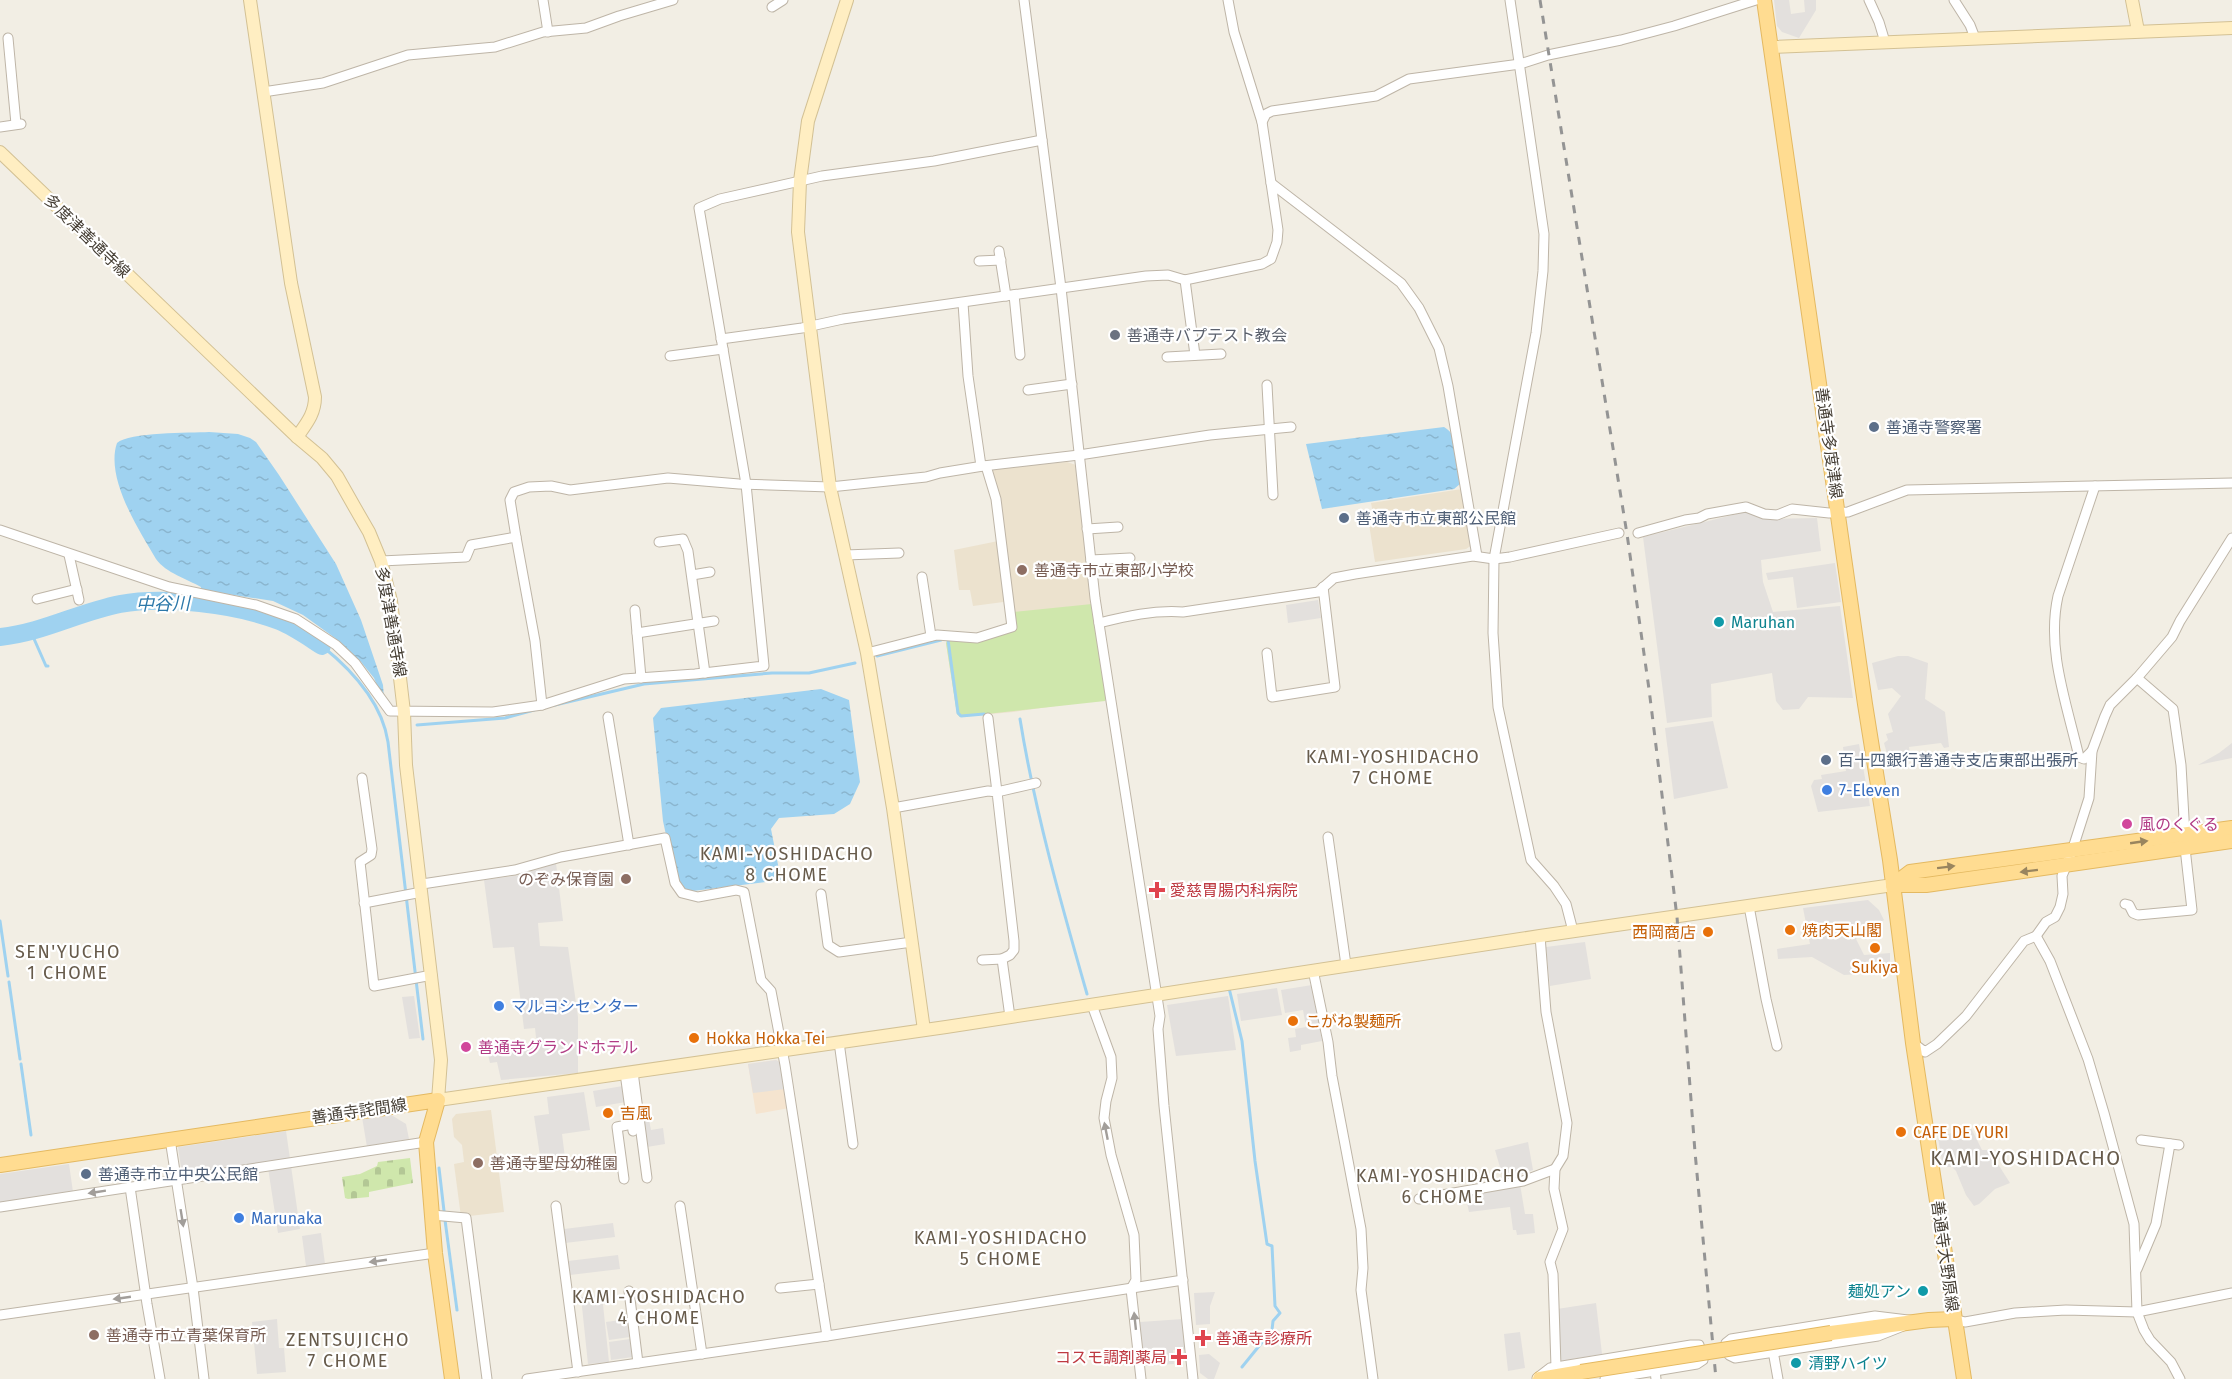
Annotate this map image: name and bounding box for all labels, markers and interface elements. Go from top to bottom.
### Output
street label: 多度津善通寺線 [40,190,134,282]
place label: 善通寺バプテスト教会 [1127,326,1287,345]
marker: 善通寺バプテスト教会 [1108,328,1122,342]
street label: 善通寺多度津線 [1812,386,1846,500]
place label: 善通寺警察署 [1886,418,1982,437]
marker: 善通寺警察署 [1867,420,1881,434]
place label: 善通寺市立東部公民館 [1356,509,1516,528]
marker: 善通寺市立東部公民館 [1337,511,1351,525]
place label: 善通寺市立東部小学校 [1034,561,1194,580]
marker: 善通寺市立東部小学校 [1015,563,1029,577]
street label: 多度津善通寺線 [372,565,410,679]
water label: 中谷川 [136,592,192,615]
place label: Maruhan [1731,613,1795,632]
marker: Maruhan [1712,615,1726,629]
district label: KAMI-YOSHIDACHO 7 CHOME [1306,746,1480,789]
place label: 百十四銀行善通寺支店東部出張所 [1838,751,2078,770]
marker: 百十四銀行善通寺支店東部出張所 [1819,753,1833,767]
place label: 7-Eleven [1839,781,1900,800]
marker: 7-Eleven [1820,783,1834,797]
place label: 風のくぐる [2139,815,2219,834]
marker: 風のくぐる [2120,817,2134,831]
one-way arrow [2130,838,2149,847]
district label: KAMI-YOSHIDACHO 8 CHOME [700,843,874,886]
one-way arrow [1937,862,1956,872]
one-way arrow [2019,866,2038,875]
place label: のぞみ保育園 [518,870,614,889]
marker: のぞみ保育園 [619,872,633,886]
marker: 愛慈胃腸内科病院 [1148,881,1166,899]
place label: 愛慈胃腸内科病院 [1170,881,1298,900]
place label: 焼肉天山閣 [1802,921,1882,940]
place label: 西岡商店 [1632,923,1696,942]
marker: 焼肉天山閣 [1783,923,1797,937]
marker: 西岡商店 [1701,925,1715,939]
district label: SEN'YUCHO 1 CHOME [15,941,121,984]
marker: Sukiya [1868,941,1882,955]
place label: Sukiya [1851,958,1899,977]
place label: マルヨシセンター [511,997,639,1016]
marker: マルヨシセンター [492,999,506,1013]
place label: こがね製麺所 [1305,1012,1401,1031]
marker: こがね製麺所 [1286,1014,1300,1028]
place label: Hokka Hokka Tei [706,1029,825,1048]
marker: Hokka Hokka Tei [687,1031,701,1045]
place label: 善通寺グランドホテル [478,1038,638,1057]
marker: 善通寺グランドホテル [459,1040,473,1054]
street label: 善通寺詫間線 [310,1095,408,1127]
place label: 吉風 [620,1104,652,1123]
marker: 吉風 [601,1106,615,1120]
one-way arrow [1101,1121,1111,1140]
place label: CAFE DE YURI [1913,1123,2009,1142]
marker: CAFE DE YURI [1894,1125,1908,1139]
district label: KAMI-YOSHIDACHO [1930,1146,2122,1170]
place label: 善通寺聖母幼稚園 [490,1154,618,1173]
marker: 善通寺聖母幼稚園 [471,1156,485,1170]
place label: 善通寺市立中央公民館 [98,1165,258,1184]
district label: KAMI-YOSHIDACHO 6 CHOME [1356,1165,1530,1208]
marker: 善通寺市立中央公民館 [79,1167,93,1181]
one-way arrow [88,1188,107,1197]
street label: 善通寺大野原線 [1928,1199,1962,1313]
one-way arrow [177,1209,186,1228]
place label: Marunaka [251,1209,322,1228]
marker: Marunaka [232,1211,246,1225]
district label: KAMI-YOSHIDACHO 5 CHOME [914,1227,1088,1270]
one-way arrow [368,1257,387,1266]
place label: 麺処アン [1848,1282,1911,1301]
marker: 麺処アン [1916,1284,1930,1298]
district label: KAMI-YOSHIDACHO 4 CHOME [572,1286,746,1329]
one-way arrow [113,1293,132,1302]
one-way arrow [1130,1311,1140,1330]
place label: 善通寺市立青葉保育所 [106,1326,266,1345]
marker: 善通寺市立青葉保育所 [87,1328,101,1342]
district label: ZENTSUJICHO 7 CHOME [286,1329,410,1372]
marker: 善通寺診療所 [1194,1329,1212,1347]
place label: 善通寺診療所 [1216,1329,1312,1348]
place label: コスモ調剤薬局 [1055,1348,1167,1367]
marker: コスモ調剤薬局 [1172,1350,1186,1364]
place label: 清野ハイツ [1808,1354,1888,1373]
marker: 清野ハイツ [1789,1356,1803,1370]

